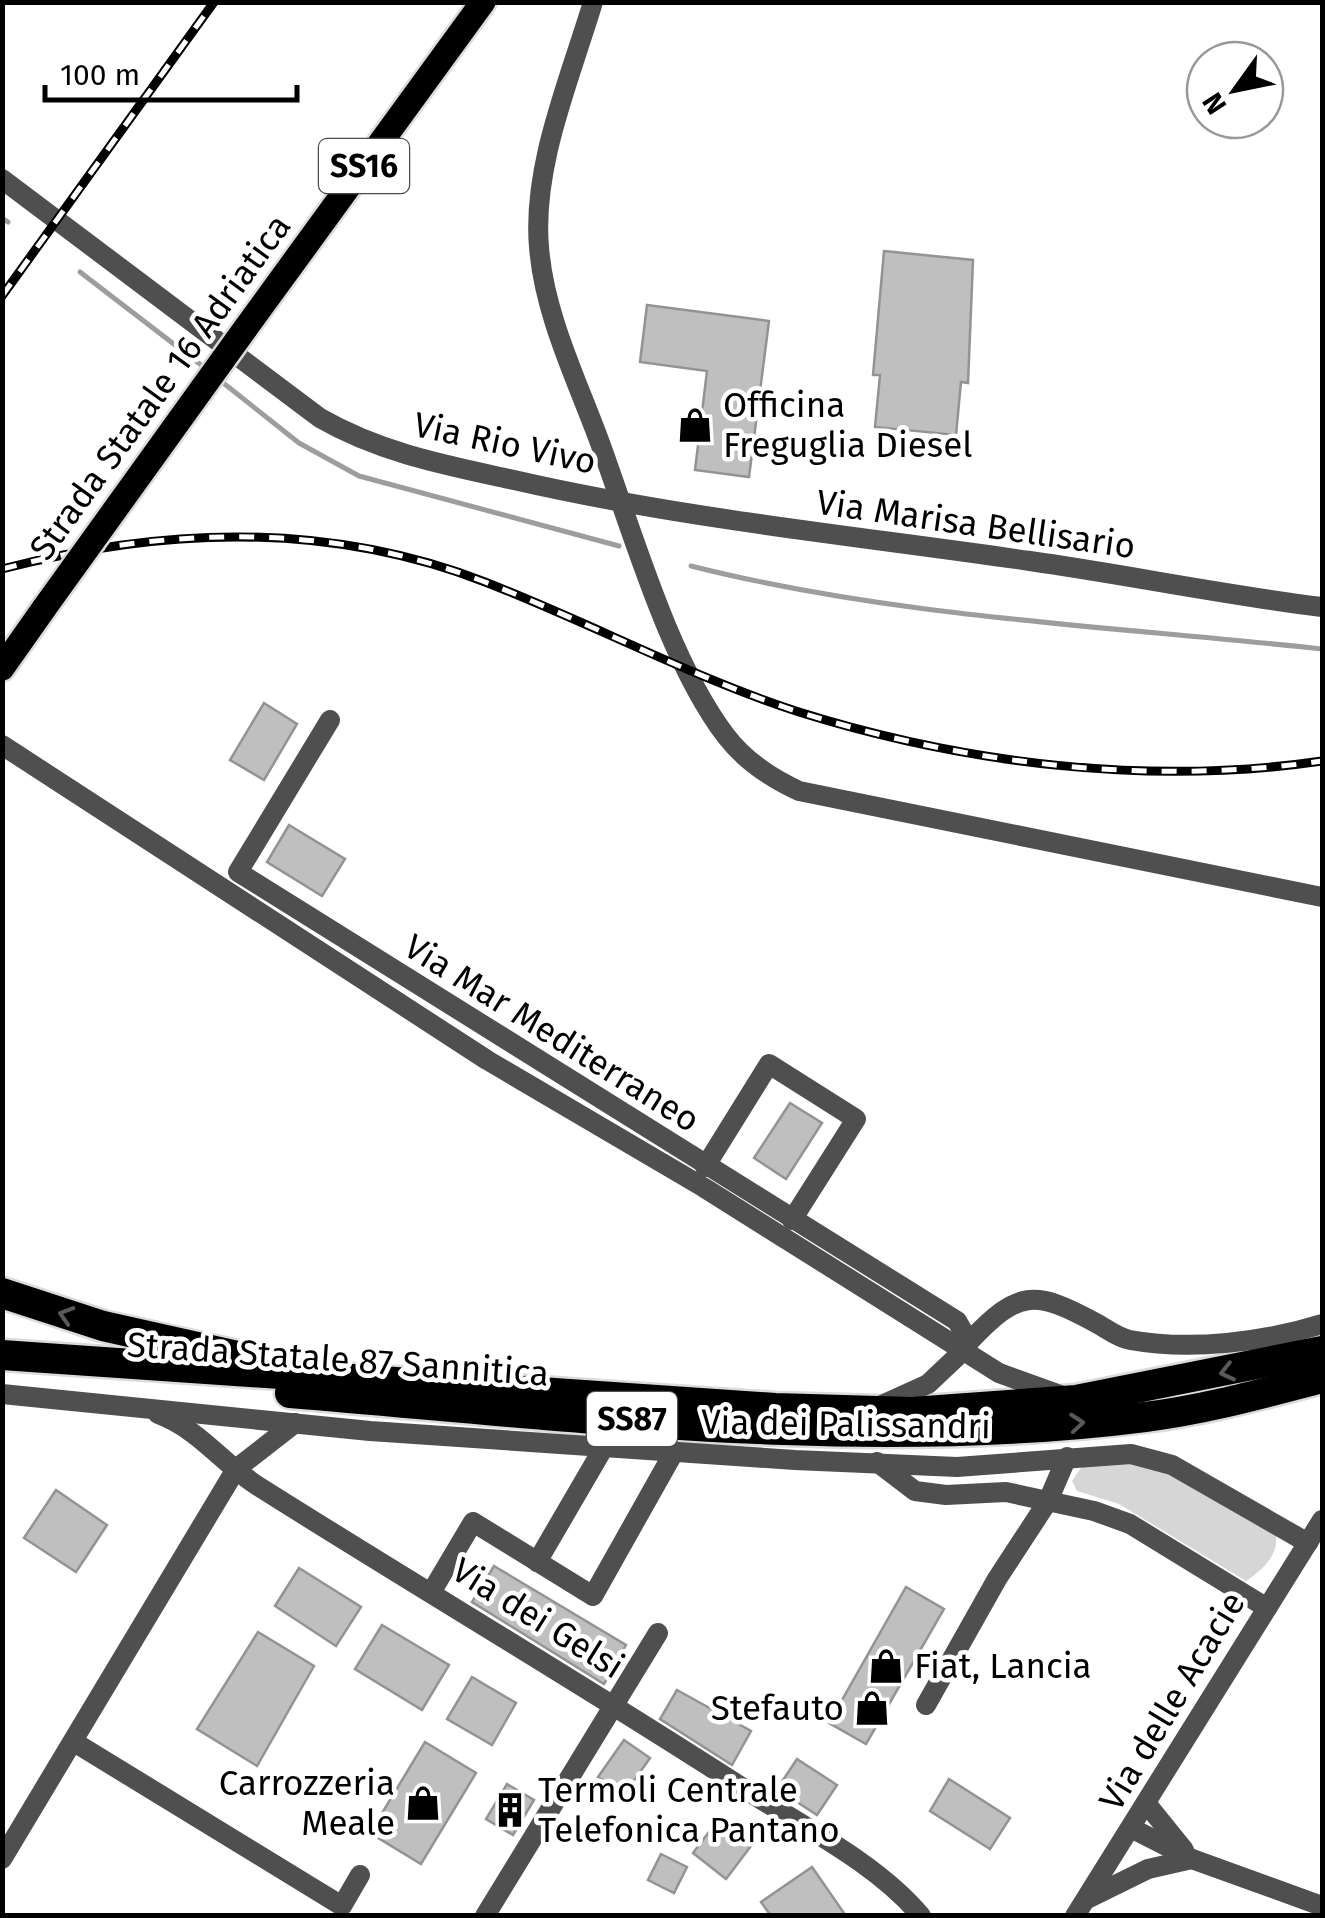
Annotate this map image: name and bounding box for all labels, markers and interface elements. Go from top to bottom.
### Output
scale bar [45,40,298,102]
north arrow [1185,40,1285,140]
text: 100 m [60,57,140,93]
text: N [1196,87,1233,120]
road number: SS16 [319,139,409,193]
street label: Strada Statale 16 Adriatica [21,206,299,568]
place label: Officina Freguglia Diesel [723,384,973,466]
street label: Via Rio Vivo [410,403,600,483]
shop icon: Officina Freguglia Diesel [676,406,714,444]
street label: Via Marisa Bellisario [814,481,1138,567]
street label: Via Mar Mediterraneo [397,925,707,1141]
one-way arrow [59,1306,76,1327]
street label: Strada Statale 87 Sannitica [126,1323,550,1395]
one-way arrow [1219,1360,1236,1381]
road number: SS87 [587,1392,677,1446]
street label: Via dei Palissandri [701,1400,991,1448]
one-way arrow [1070,1413,1086,1435]
street label: Via dei Gelsi [444,1549,632,1687]
street label: Via delle Acacie [1090,1584,1254,1818]
place label: Fiat, Lancia [914,1645,1092,1687]
shop icon: Fiat, Lancia [867,1647,905,1685]
place label: Stefauto [711,1687,844,1729]
shop icon: Stefauto [853,1689,891,1727]
place label: Carrozzeria Meale [219,1762,395,1844]
place label: Termoli Centrale Telefonica Pantano [538,1769,840,1851]
shop icon: Carrozzeria Meale [404,1784,442,1822]
building icon: Termoli Centrale Telefonica Pantano [491,1791,529,1829]

